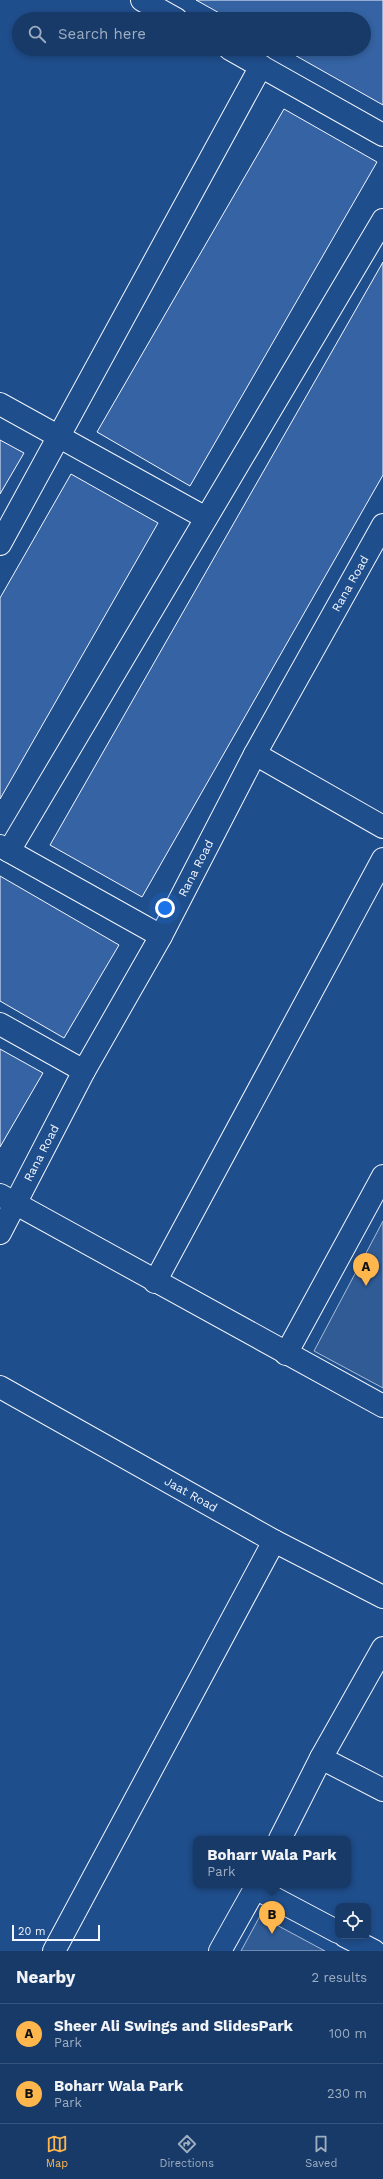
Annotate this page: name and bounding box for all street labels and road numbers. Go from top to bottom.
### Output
street label: Rana Road [329,553,372,614]
street label: Rana Road [175,838,216,899]
street label: Rana Road [21,1122,62,1184]
street label: Jaat Road [162,1474,220,1515]

